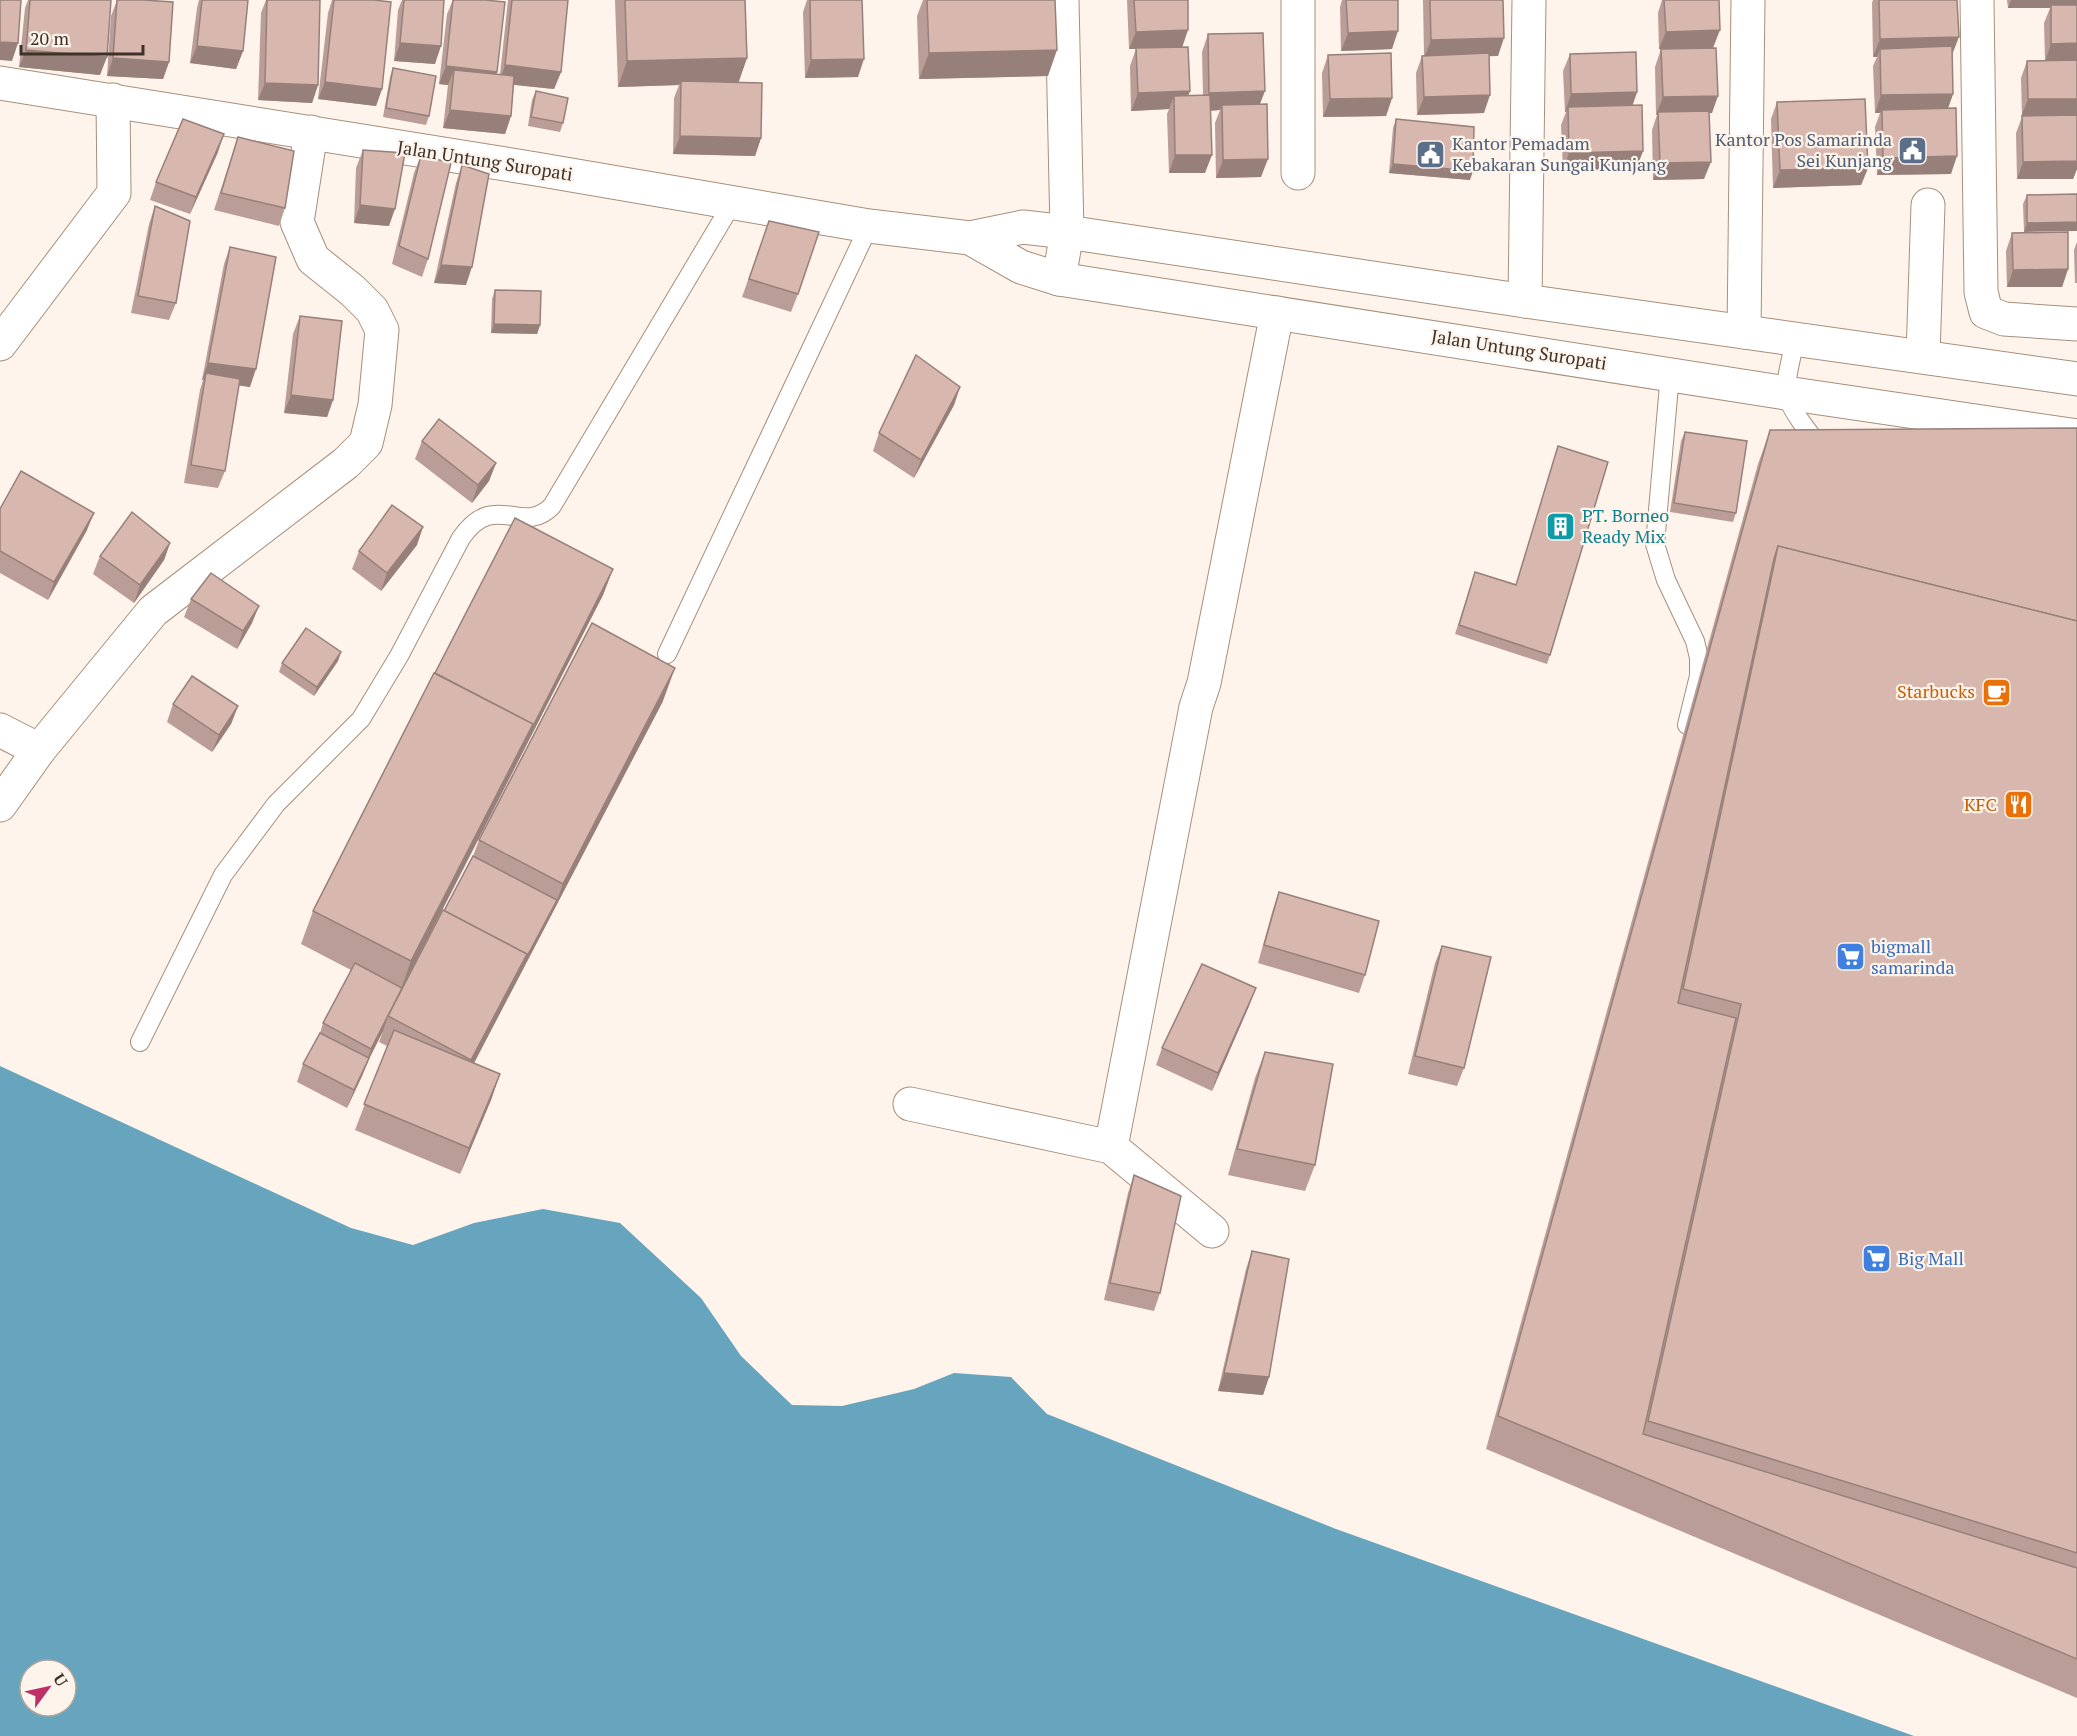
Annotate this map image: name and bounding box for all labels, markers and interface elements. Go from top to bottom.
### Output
scale bar [21,18,142,56]
text: 20 m [30,26,70,50]
place label: Kantor Pos Samarinda Sei Kunjang [1715,127,1893,172]
place label: Kantor Pemadam Kebakaran Sungai Kunjang [1452,131,1667,176]
street label: Jalan Untung Suropati [396,134,575,186]
public building icon: Kantor Pos Samarinda Sei Kunjang [1897,134,1929,166]
public building icon: Kantor Pemadam Kebakaran Sungai Kunjang [1415,138,1447,170]
street label: Jalan Untung Suropati [1430,323,1609,375]
place label: PT. Borneo Ready Mix [1582,503,1669,548]
building icon: PT. Borneo Ready Mix [1545,510,1577,542]
cafe icon: Starbucks [1980,676,2012,708]
place label: Starbucks [1897,679,1975,703]
restaurant icon: KFC [2002,789,2034,821]
place label: KFC [1964,792,1997,816]
place label: bigmall samarinda [1871,934,1955,979]
supermarket icon: bigmall samarinda [1834,941,1866,973]
supermarket icon: Big Mall [1861,1243,1893,1275]
place label: Big Mall [1898,1246,1964,1270]
north arrow [18,1658,78,1718]
text: U [48,1669,73,1691]

